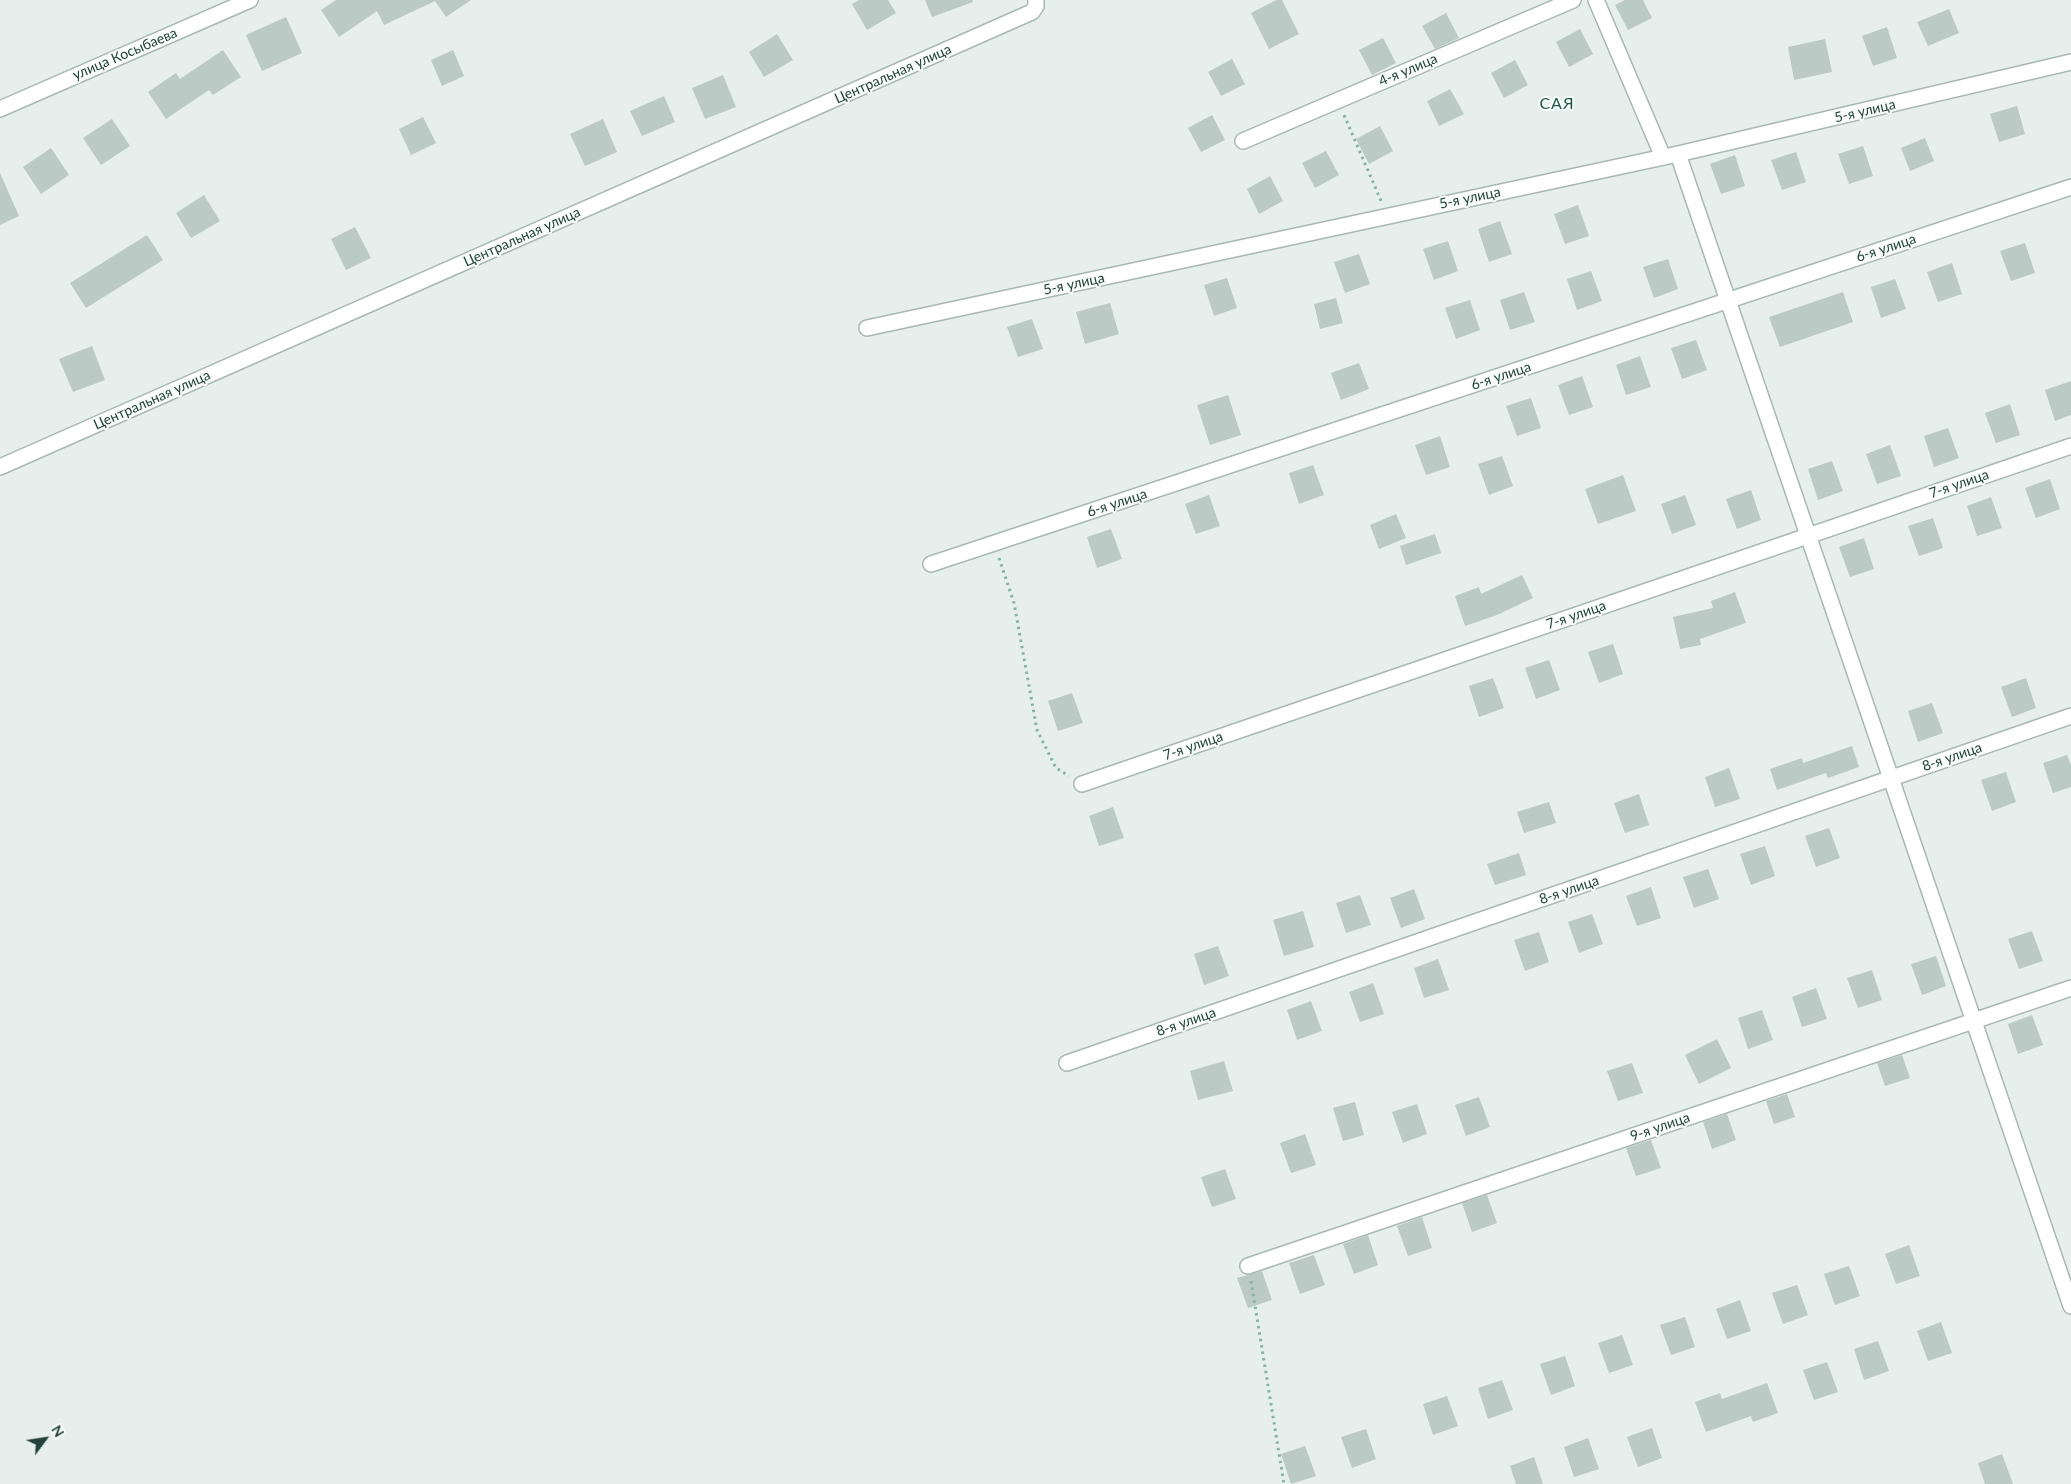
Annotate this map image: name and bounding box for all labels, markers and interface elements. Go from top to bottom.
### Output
street label: улица Косыбаева [70,24,180,84]
street label: Центральная улица [832,41,954,107]
street label: 4-я улица [1376,50,1440,90]
district label: САЯ [1539,94,1575,114]
street label: 5-я улица [1833,96,1897,126]
street label: 5-я улица [1438,183,1502,213]
street label: Центральная улица [461,204,583,270]
street label: 6-я улица [1854,230,1918,266]
street label: 5-я улица [1042,269,1106,299]
street label: 6-я улица [1469,358,1533,394]
street label: Центральная улица [91,367,213,433]
street label: 7-я улица [1927,466,1991,502]
street label: 6-я улица [1085,485,1149,521]
street label: 7-я улица [1544,597,1608,633]
street label: 7-я улица [1161,728,1225,764]
street label: 8-я улица [1920,739,1984,775]
street label: 8-я улица [1537,872,1601,908]
street label: 8-я улица [1154,1004,1218,1040]
street label: 9-я улица [1628,1109,1692,1145]
north arrow [20,1414,70,1464]
text: N [48,1422,68,1440]

